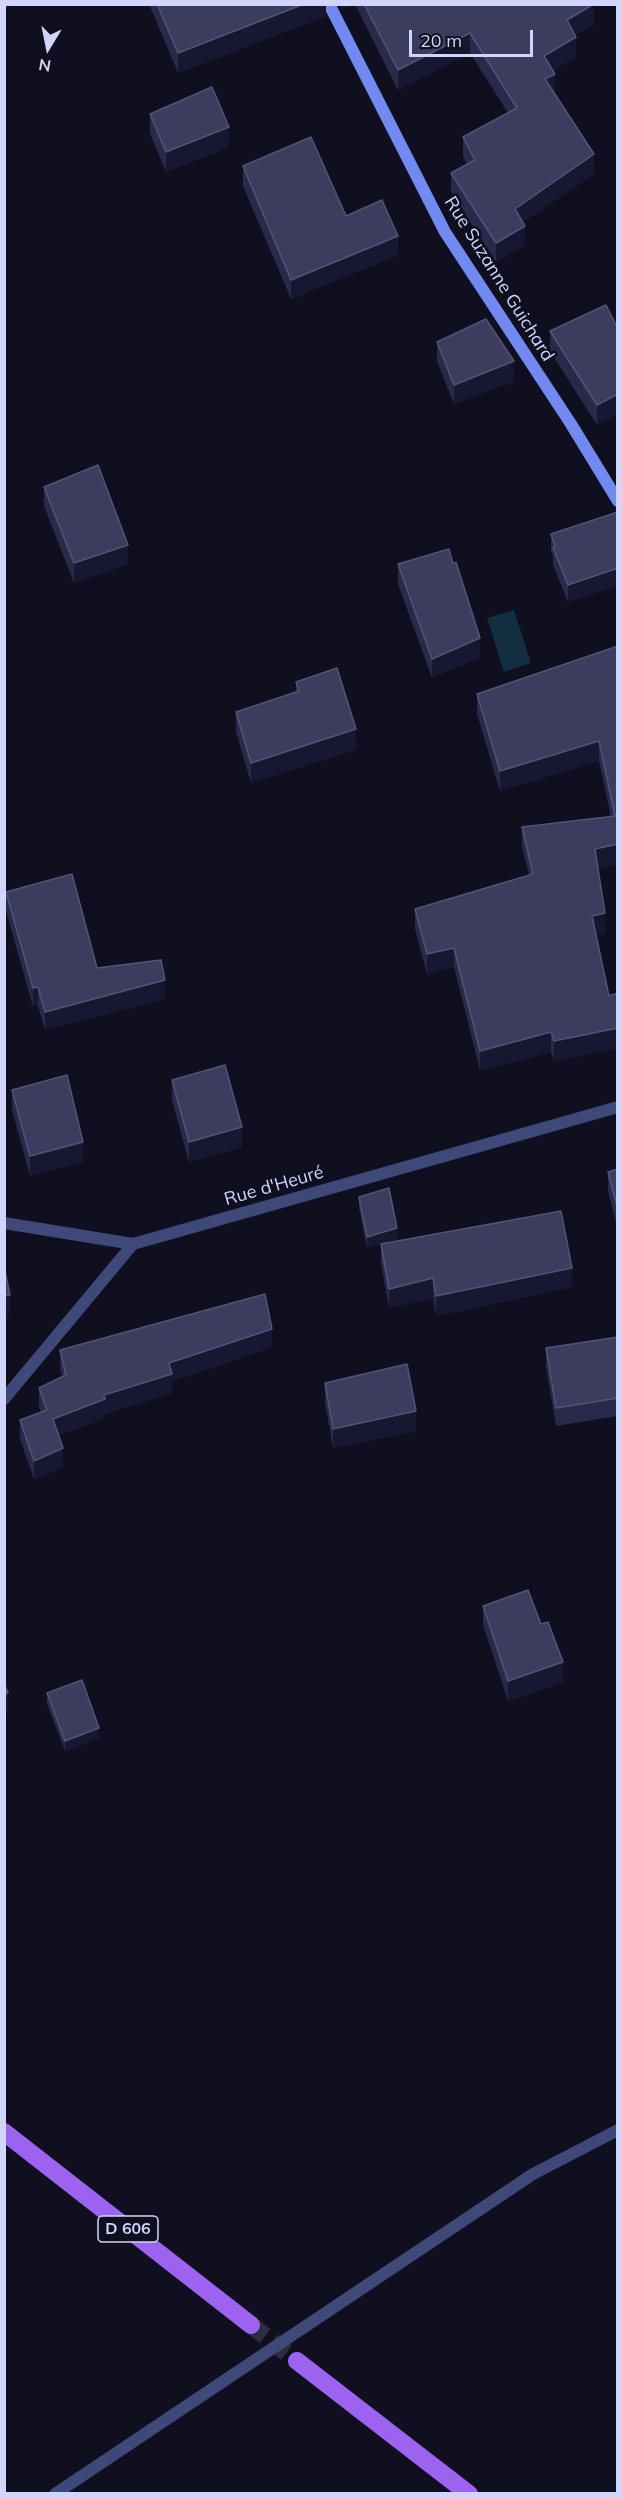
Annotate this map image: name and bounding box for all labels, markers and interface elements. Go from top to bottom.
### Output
north arrow [18,18,78,78]
scale bar [412,18,536,56]
text: 20 m [420,29,462,52]
text: N [37,55,53,77]
street label: Rue Suzanne Guichard [440,193,558,365]
street label: Rue d'Heuré [222,1162,326,1210]
road number: D 606 [98,2216,158,2242]

